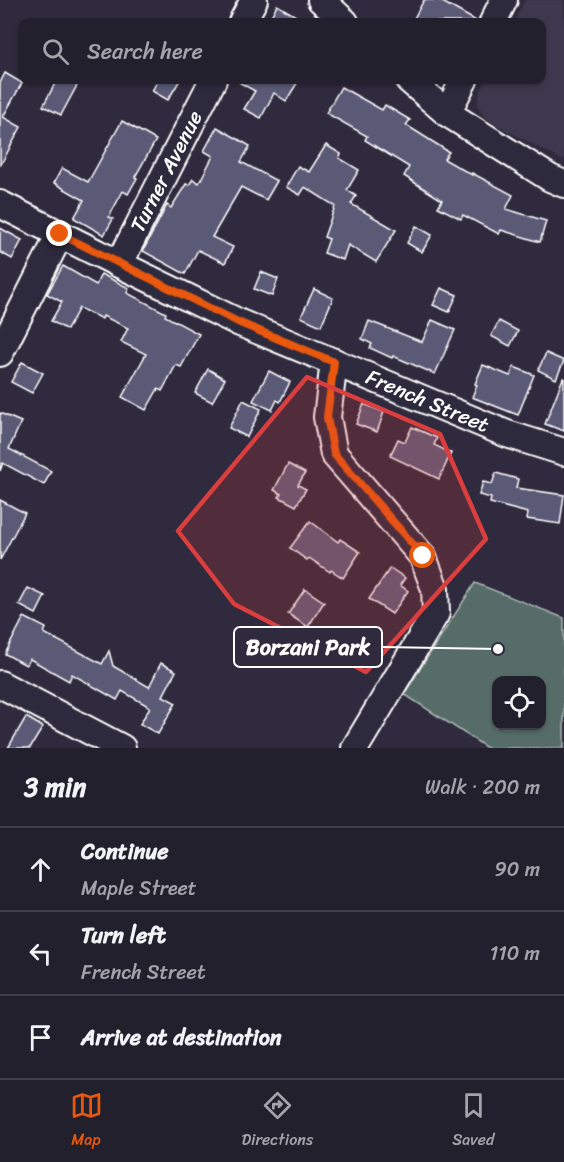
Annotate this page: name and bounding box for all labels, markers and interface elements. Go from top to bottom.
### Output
search box [18,18,546,84]
text: Search here [87,32,203,71]
icon: search [39,35,72,68]
street label: Turner Avenue [119,103,214,239]
route end [46,220,72,246]
street label: French Street [360,358,495,444]
route start [409,542,435,568]
callout: Borzani Park [234,627,382,667]
text: Borzani Park [246,628,371,667]
map controls [492,676,546,730]
button: locate [492,676,546,730]
text: 3 min [24,764,86,810]
text: Walk · 200 m [425,770,540,805]
text: Continue [81,832,169,871]
text: 90 m [495,852,540,887]
icon: ahead [24,853,57,886]
text: Maple Street [81,871,197,906]
text: Turn left [81,916,166,955]
text: 110 m [490,936,540,971]
icon: left [24,937,57,970]
text: French Street [81,955,206,990]
text: Arrive at destination [81,1018,282,1057]
icon: arrive [24,1021,57,1054]
tab: Map [70,1089,103,1154]
tab: Directions [242,1089,313,1154]
tab: Saved [452,1089,494,1154]

